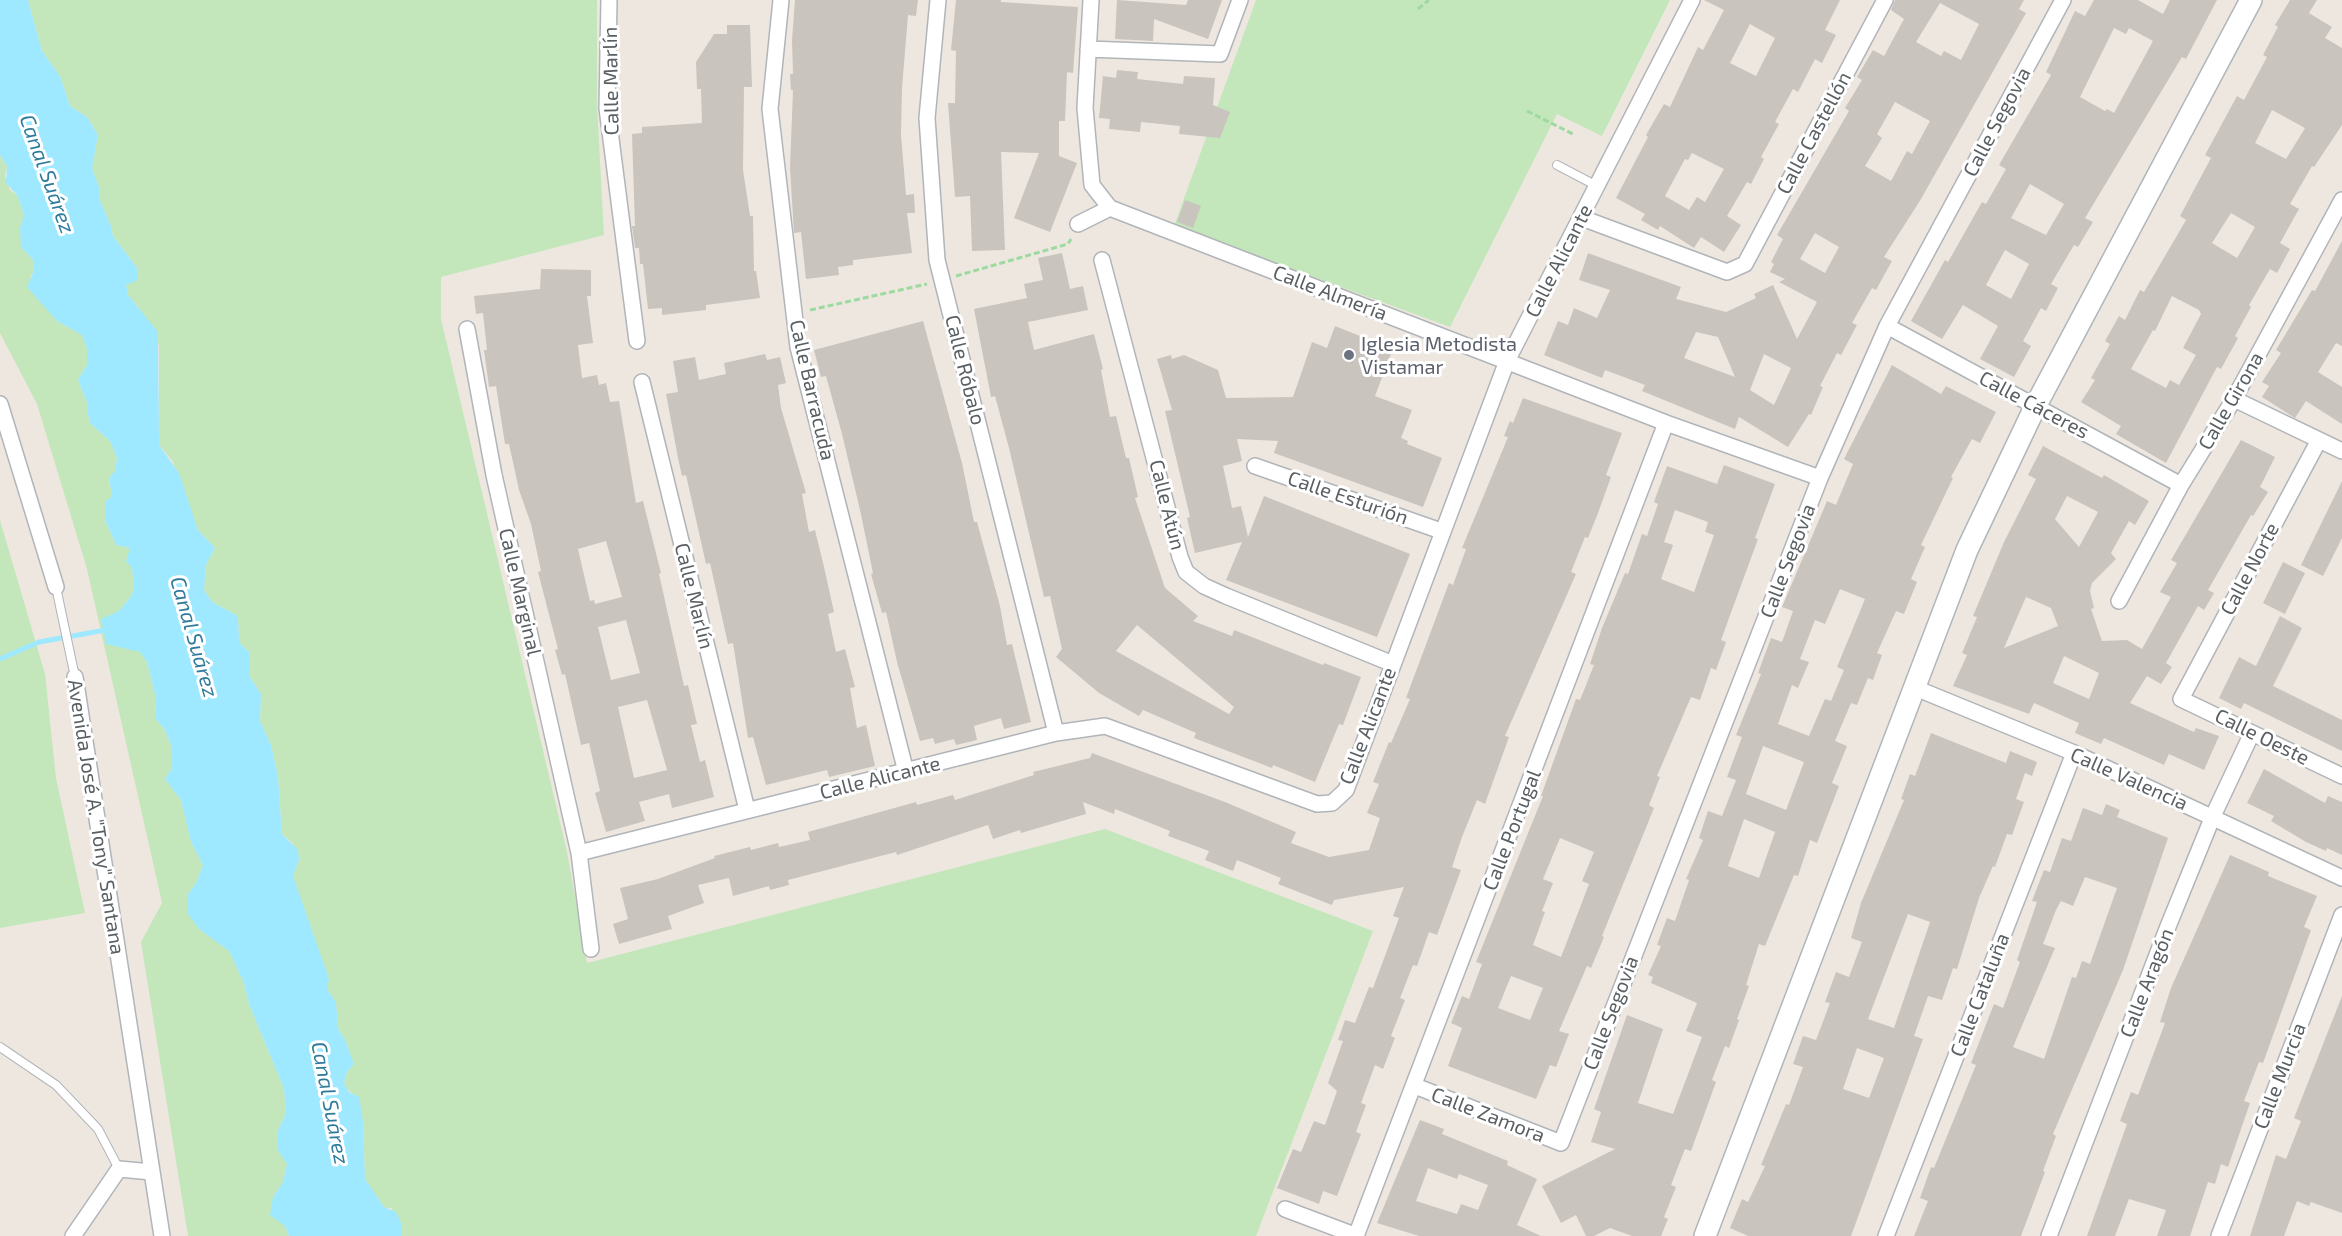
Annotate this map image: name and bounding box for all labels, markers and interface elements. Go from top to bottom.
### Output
street label: Calle Marlín [598,27,624,135]
street label: Calle Segovia [1958,63,2036,181]
street label: Calle Castellón [1772,68,1856,198]
water label: Canal Suárez [14,111,80,237]
street label: Calle Alicante [1520,201,1598,321]
street label: Calle Almería [1270,260,1390,326]
street label: Calle Róbalo [940,312,990,428]
street label: Calle Barracuda [784,317,840,463]
place label: Iglesia Metodista Vistamar [1361,332,1517,379]
marker: Iglesia Metodista Vistamar [1342,348,1356,362]
street label: Calle Girona [2193,348,2269,454]
street label: Calle Cáceres [1975,366,2093,444]
street label: Calle Atún [1144,457,1190,553]
street label: Calle Esturión [1285,466,1411,530]
street label: Calle Segovia [1755,501,1821,621]
street label: Calle Norte [2216,519,2284,619]
street label: Calle Marginal [494,526,546,658]
street label: Calle Marlín [669,540,719,652]
water label: Canal Suárez [165,574,223,700]
street label: Calle Alicante [1335,664,1401,788]
street label: Avenida José A. "Tony" Santana [62,678,130,956]
street label: Calle Oeste [2211,704,2313,770]
street label: Calle Valencia [2067,742,2191,816]
street label: Calle Alicante [817,751,943,805]
street label: Calle Portugal [1478,766,1546,894]
street label: Calle Aragón [2115,925,2179,1041]
street label: Calle Cataluña [1945,930,2015,1060]
street label: Calle Segovia [1578,953,1644,1073]
street label: Calle Murcia [2249,1019,2311,1133]
water label: Canal Suárez [306,1039,354,1167]
street label: Calle Zamora [1428,1082,1548,1148]

